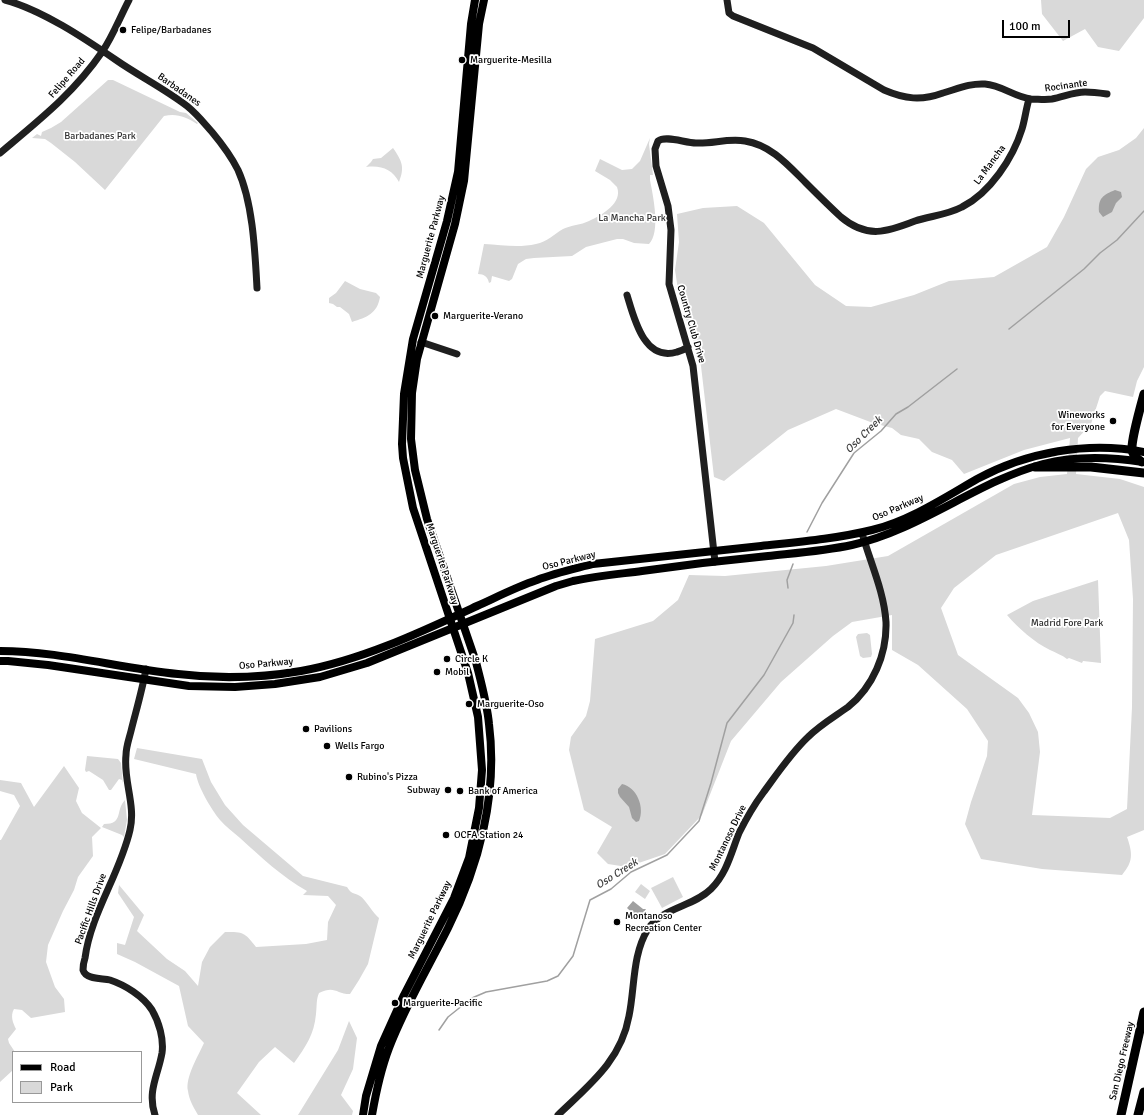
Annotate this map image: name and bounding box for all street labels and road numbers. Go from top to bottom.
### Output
street label: Felipe Road [46,55,88,101]
street label: Barbadanes [155,71,203,109]
street label: Rocinante [1044,77,1088,95]
street label: La Mancha [972,143,1008,187]
street label: Marguerite Parkway [414,194,448,280]
street label: Country Club Drive [674,284,708,364]
street label: Oso Parkway [871,492,925,524]
street label: Marguerite Parkway [423,521,461,607]
street label: Oso Parkway [541,549,597,573]
street label: Oso Parkway [238,656,294,672]
street label: Montanoso Drive [707,803,749,873]
street label: Pacific Hills Drive [73,872,109,946]
street label: Marguerite Parkway [406,879,454,961]
street label: San Diego Freeway [1107,1021,1137,1101]

